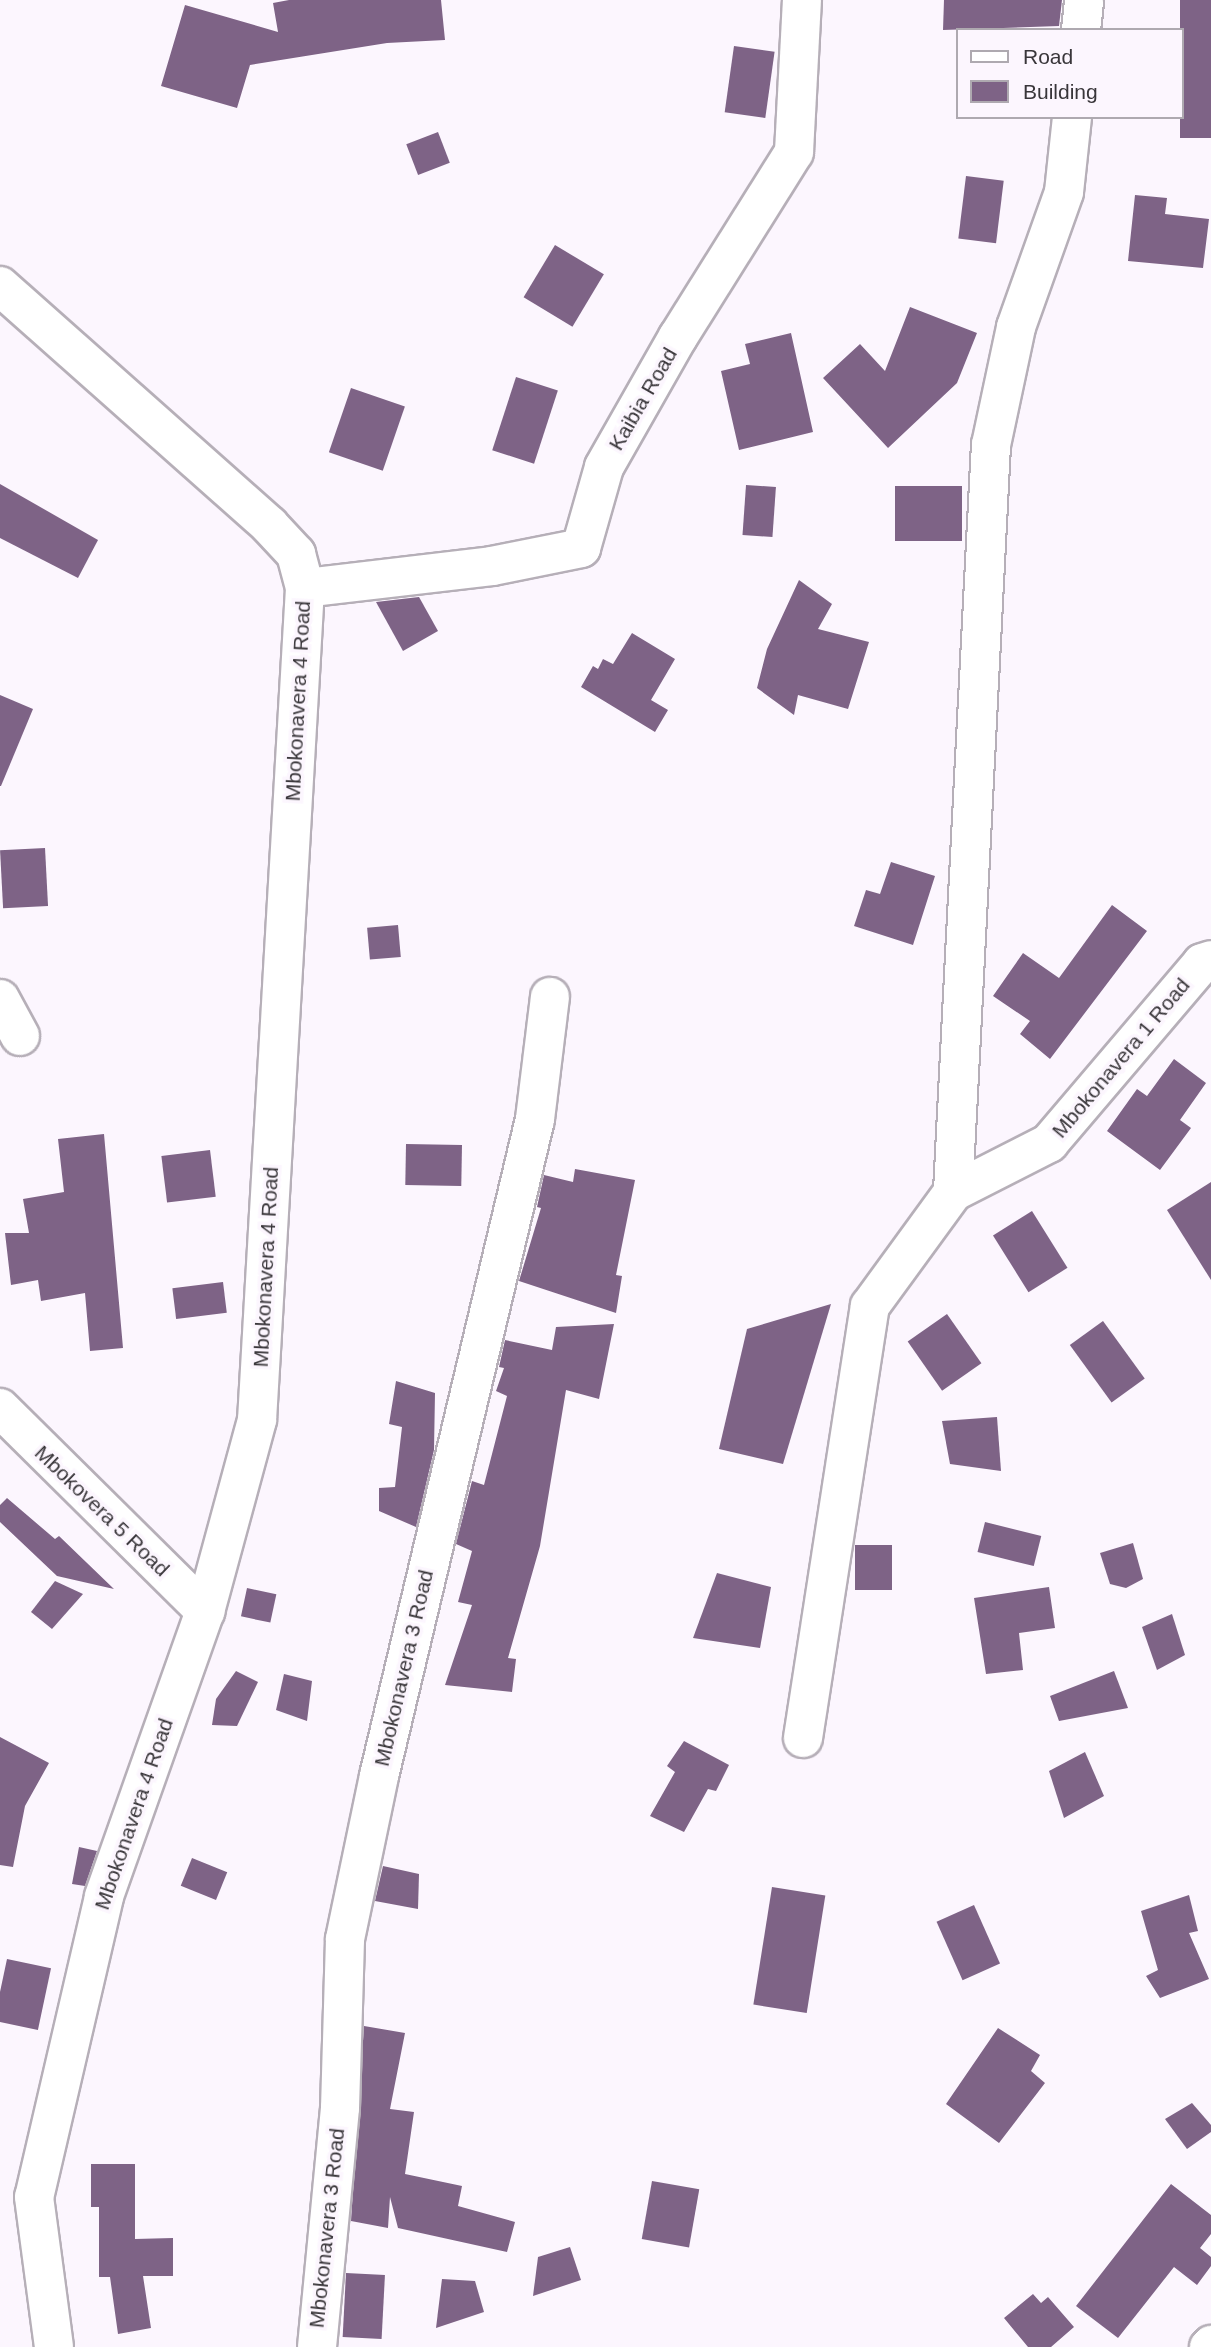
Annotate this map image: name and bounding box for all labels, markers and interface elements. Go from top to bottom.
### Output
legend [956,28,1183,119]
text: Road [1023,45,1073,68]
text: Building [1023,80,1098,103]
street label: Kaibia Road [603,343,683,455]
street label: Mbokonavera 4 Road [280,600,316,802]
street label: Mbokonavera 1 Road [1047,973,1195,1143]
street label: Mbokonavera 4 Road [248,1166,284,1368]
street label: Mbokovera 5 Road [29,1440,175,1582]
street label: Mbokonavera 3 Road [369,1567,439,1769]
street label: Mbokonavera 4 Road [89,1715,179,1913]
street label: Mbokonavera 3 Road [304,2127,350,2329]

